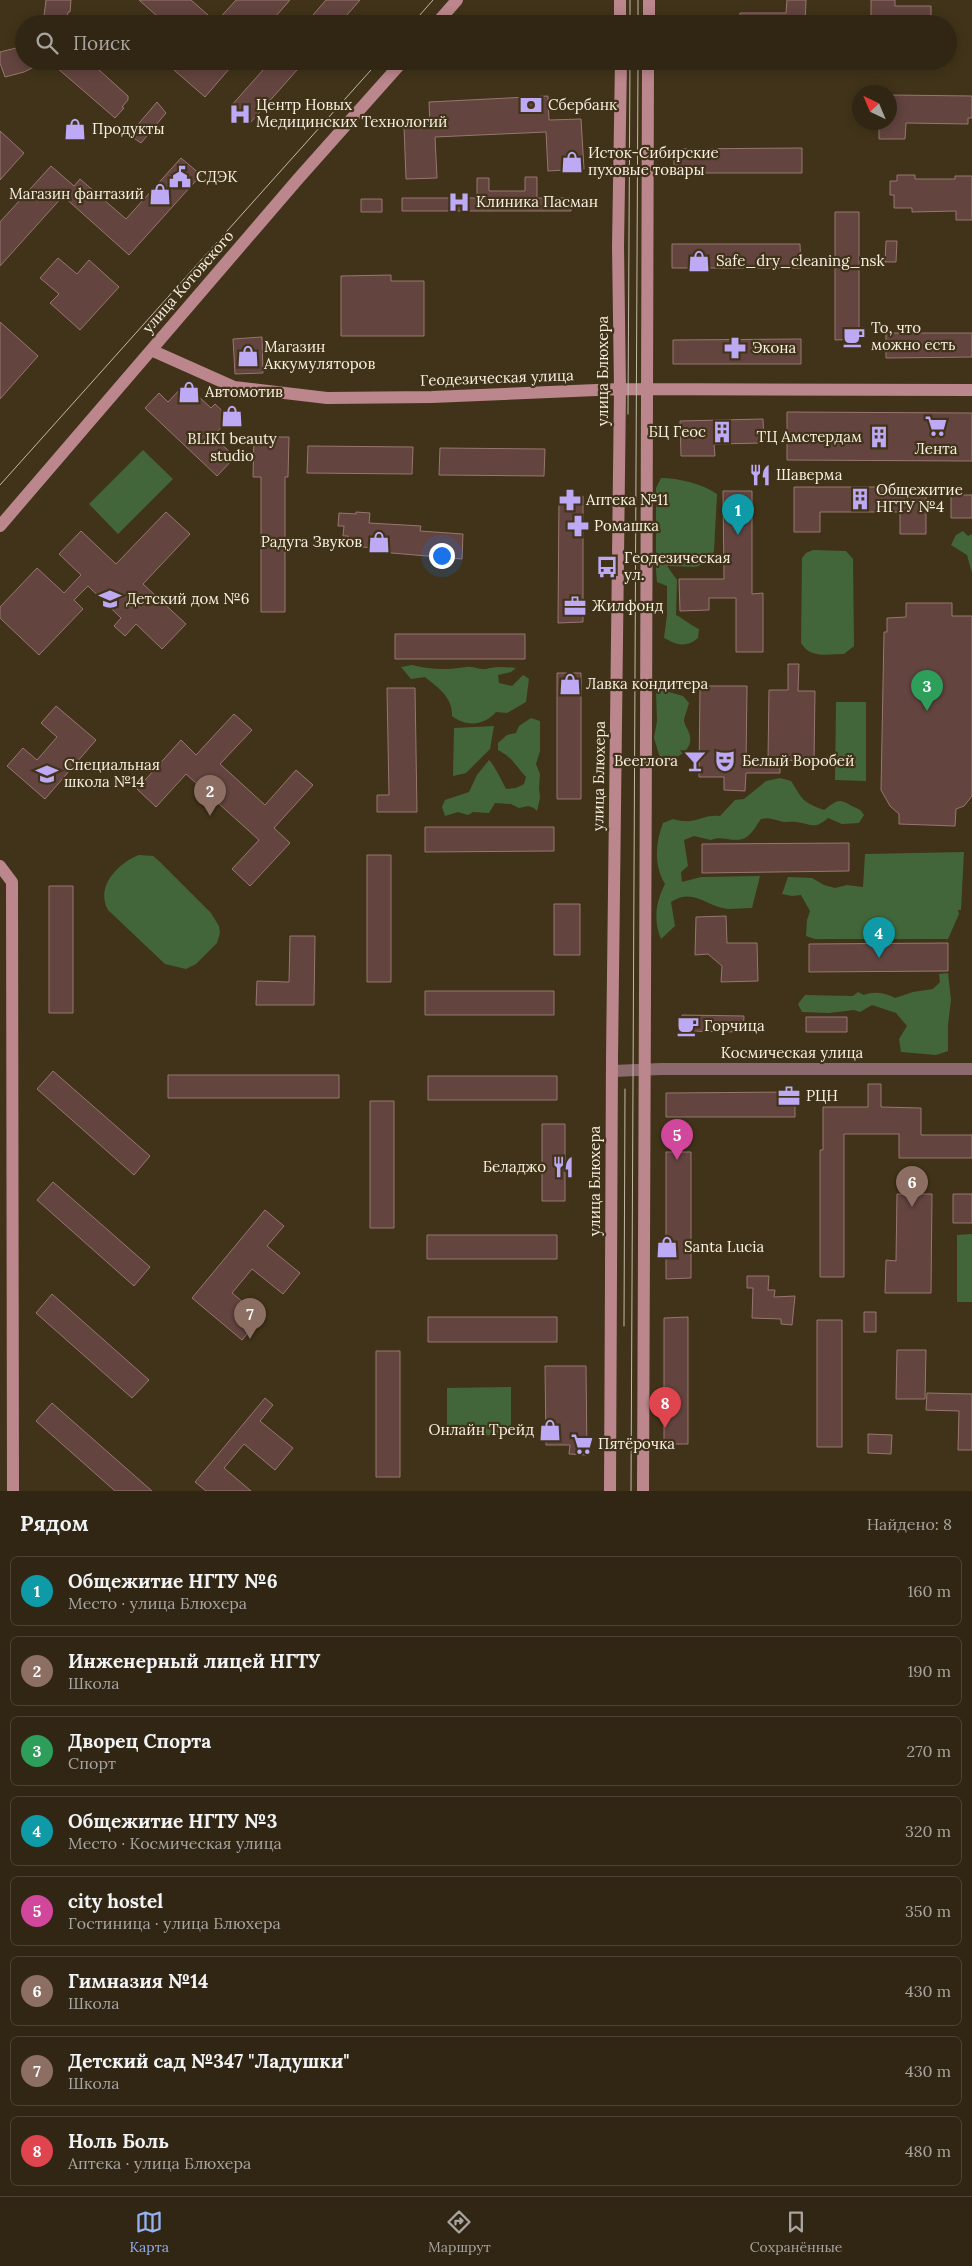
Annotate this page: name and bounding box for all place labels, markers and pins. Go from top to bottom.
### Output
bank icon: Сбербанк [518,92,544,118]
place label: Центр Новых Медицинских Технологий [256,95,448,131]
place label: Сбербанк [548,95,617,114]
hospital icon: Центр Новых Медицинских Технологий [227,101,253,127]
shop icon: Продукты [62,116,88,142]
place label: Продукты [92,119,165,138]
place label: Исток-Сибирские пуховые товары [588,143,719,179]
shop icon: Исток-Сибирские пуховые товары [559,149,585,175]
public building icon: СДЭК [167,164,193,190]
place label: СДЭК [196,167,238,186]
shop icon: Магазин фантазий [147,181,173,207]
place label: Магазин фантазий [9,184,144,203]
hospital icon: Клиника Пасман [446,189,472,215]
place label: Клиника Пасман [476,192,598,211]
shop icon: Safe_dry_cleaning_nsk [686,248,712,274]
place label: Safe_dry_cleaning_nsk [716,251,885,270]
place label: То, что можно есть [871,318,956,354]
cafe icon: То, что можно есть [841,324,867,350]
pharmacy icon: Экона [722,335,748,361]
place label: Магазин Аккумуляторов [263,337,375,373]
place label: Экона [752,338,797,357]
shop icon: Магазин Аккумуляторов [235,343,261,369]
shop icon: Автомотив [176,379,202,405]
place label: Автомотив [204,382,283,401]
shop icon: BLIKI beauty studio [219,403,245,429]
supermarket icon: Лента [923,413,949,439]
building icon: БЦ Геос [709,419,735,445]
place label: БЦ Геос [648,422,706,441]
building icon: ТЦ Амстердам [866,424,892,450]
place label: ТЦ Амстердам [757,427,862,446]
place label: BLIKI beauty studio [187,429,277,465]
place label: Лента [915,439,958,458]
restaurant icon: Шаверма [747,462,773,488]
place label: Шаверма [776,465,843,484]
place label: Общежитие НГТУ №4 [876,480,963,516]
building icon: Общежитие НГТУ №4 [847,486,873,512]
pharmacy icon: Аптека №11 [557,487,583,513]
place label: Аптека №11 [585,490,668,509]
pin: 1 [722,494,754,535]
pharmacy icon: Ромашка [565,513,591,539]
place label: Ромашка [594,516,659,535]
shop icon: Радуга Звуков [366,529,392,555]
place label: Радуга Звуков [261,532,362,551]
place label: Геодезическая ул. [624,548,731,584]
bus stop icon: Геодезическая ул. [594,554,620,580]
school or university icon: Детский дом №6 [97,586,123,612]
place label: Детский дом №6 [126,589,249,608]
office icon: Жилфонд [562,593,588,619]
place label: Жилфонд [592,596,664,615]
pin: 3 [911,670,943,711]
shop icon: Лавка кондитера [557,671,583,697]
place label: Лавка кондитера [586,674,709,693]
bar icon: Beerлога [682,748,708,774]
theatre icon: Белый Воробей [712,748,738,774]
place label: Beerлога [614,751,678,770]
place label: Белый Воробей [742,751,854,770]
place label: Специальная школа №14 [64,755,160,791]
school or university icon: Специальная школа №14 [34,761,60,787]
pin: 2 [194,775,226,816]
pin: 4 [863,917,895,958]
cafe icon: Горчица [675,1013,701,1039]
place label: Горчица [704,1016,765,1035]
office icon: РЦН [776,1083,802,1109]
place label: РЦН [806,1086,838,1105]
pin: 5 [661,1119,693,1160]
restaurant icon: Беладжо [550,1154,576,1180]
place label: Беладжо [483,1157,546,1176]
pin: 6 [896,1166,928,1207]
shop icon: Santa Lucia [654,1234,680,1260]
place label: Santa Lucia [684,1237,765,1256]
pin: 7 [234,1298,266,1339]
pin: 8 [649,1387,681,1428]
shop icon: Онлайн Трейд [537,1417,563,1443]
place label: Онлайн Трейд [429,1420,534,1439]
supermarket icon: Пятёрочка [569,1431,595,1457]
place label: Пятёрочка [598,1434,675,1453]

